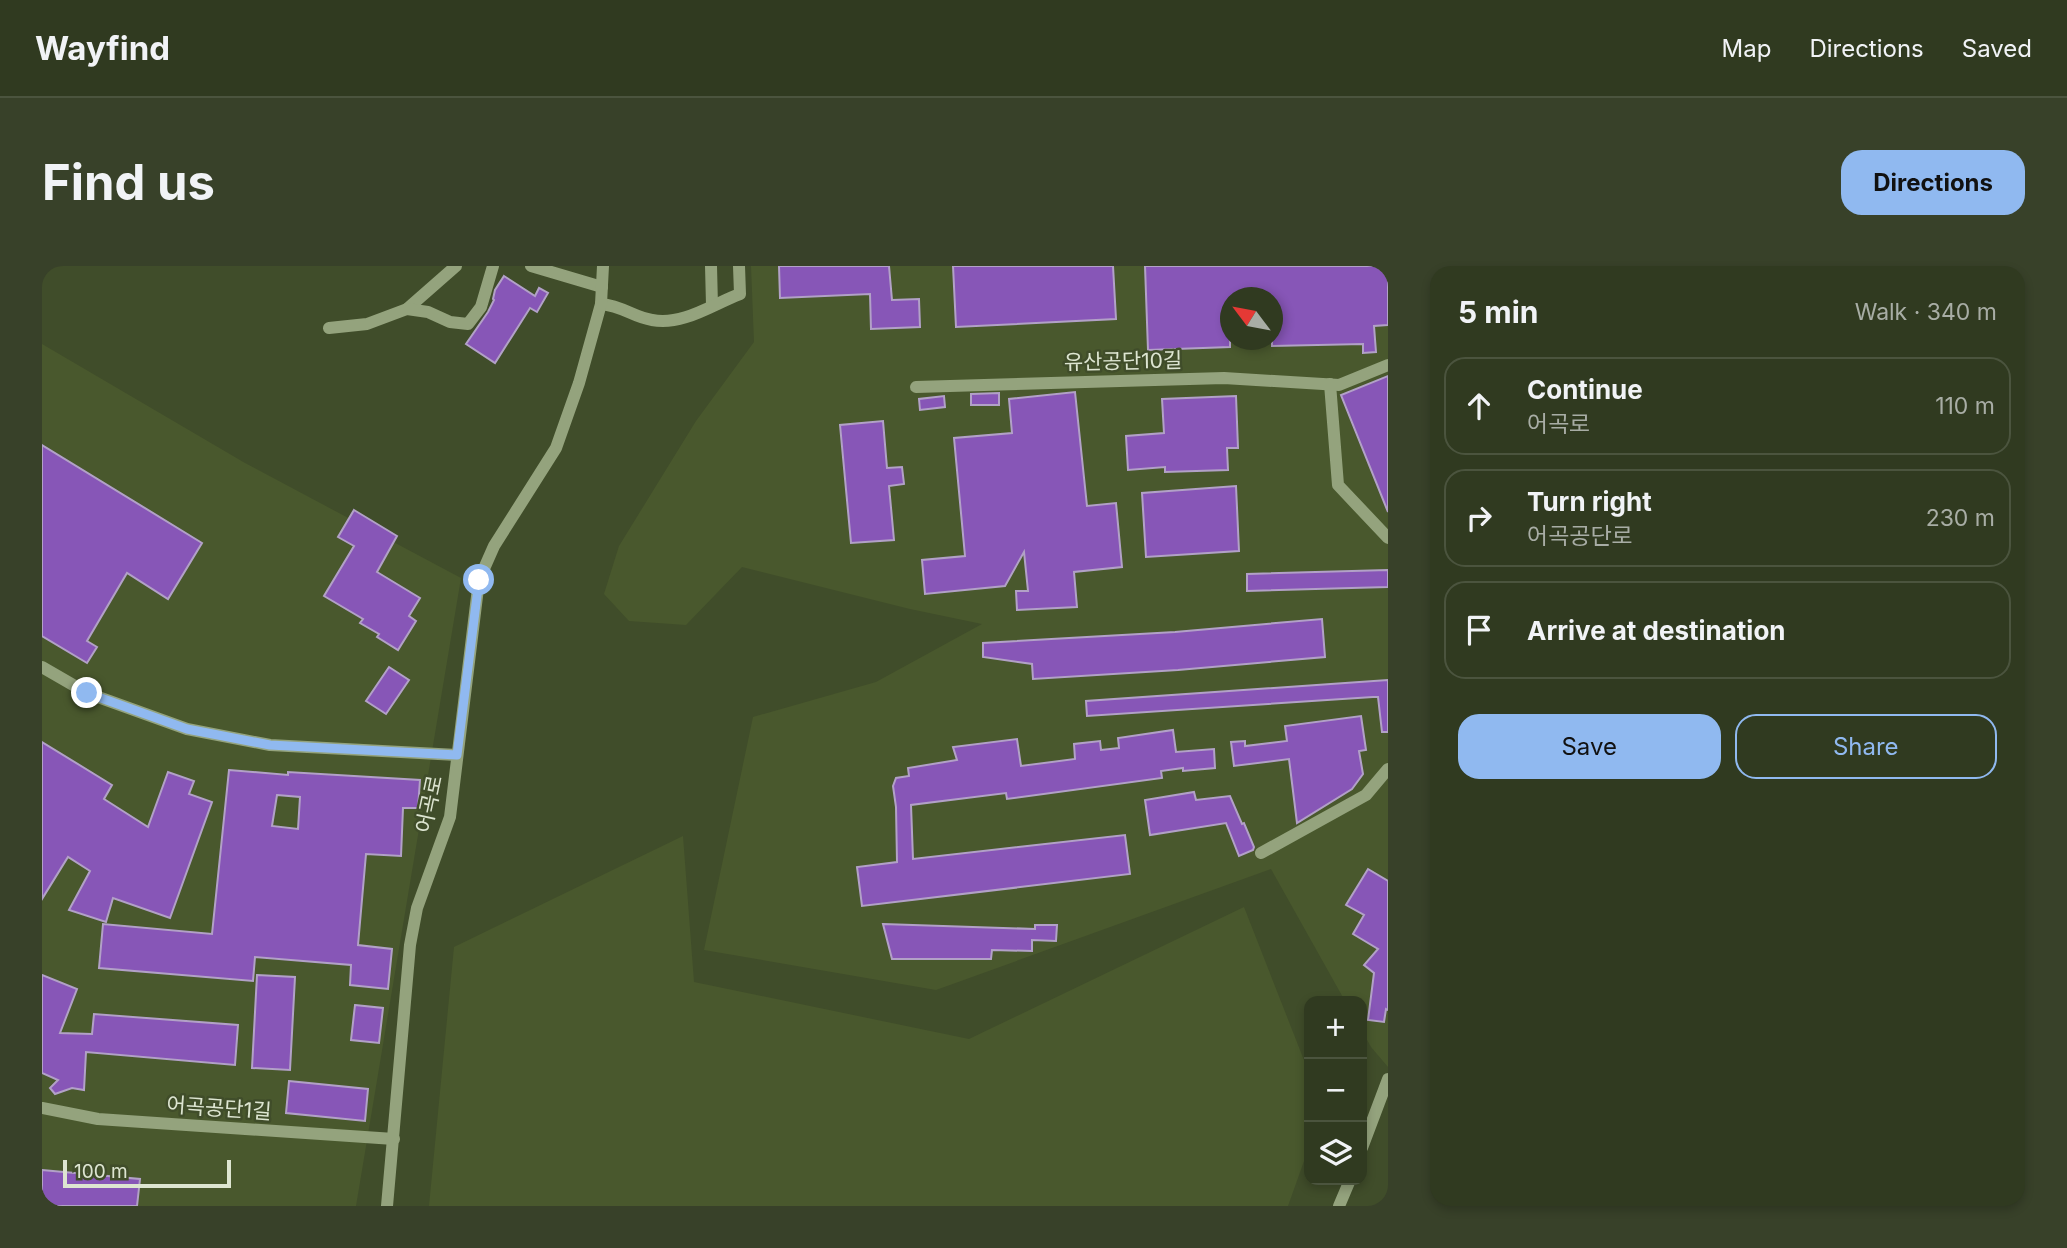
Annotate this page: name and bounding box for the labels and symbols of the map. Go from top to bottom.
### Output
north arrow [1220,287,1283,350]
street label: 유산공단10길 [1064,347,1182,375]
route start [463,564,494,595]
route end [71,677,102,708]
street label: 어곡로 [411,773,447,835]
street label: 어곡공단1길 [166,1092,272,1124]
scale bar [63,1157,231,1189]

